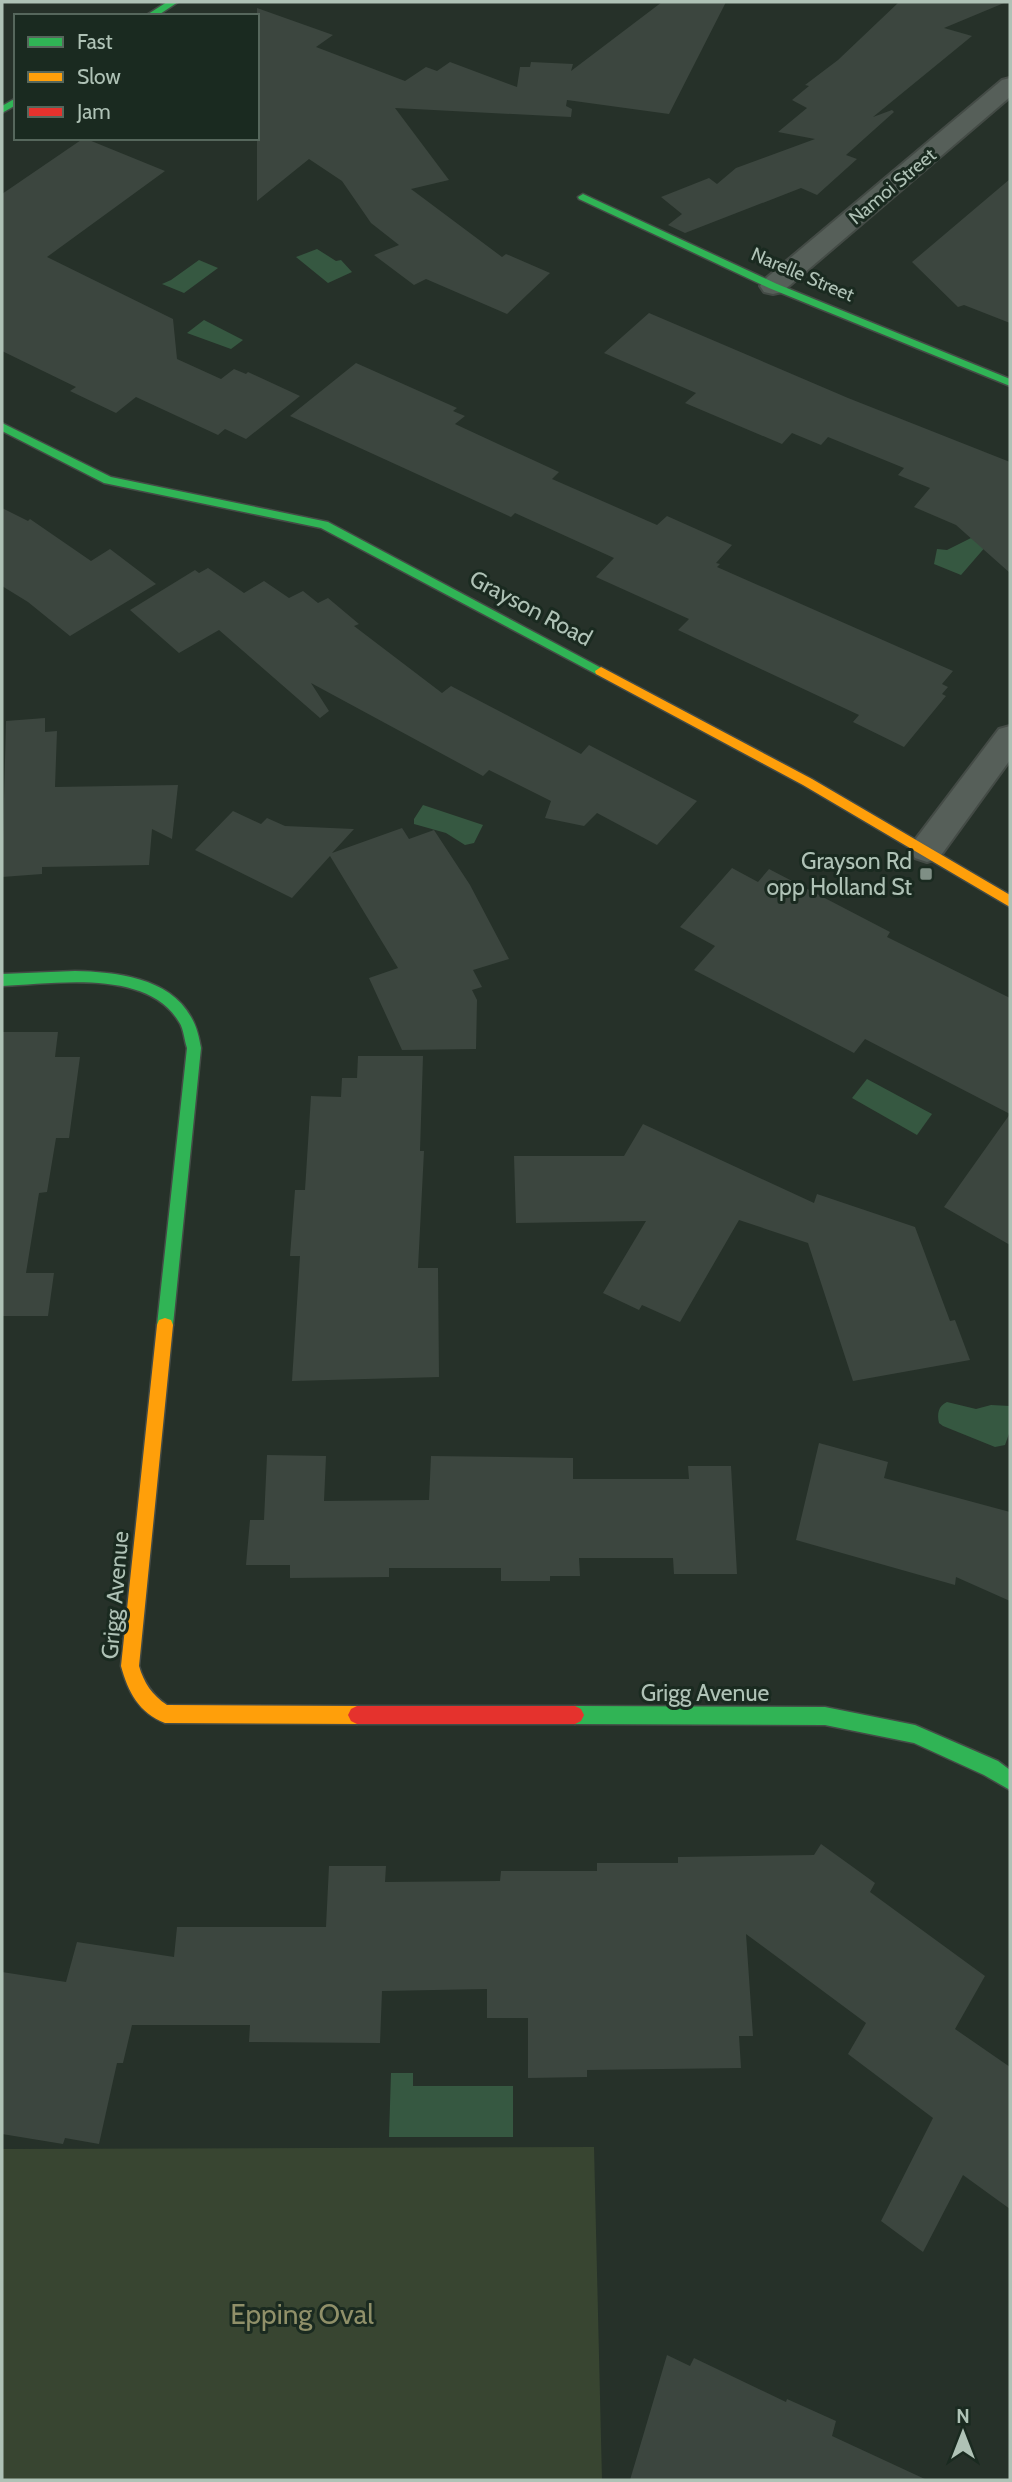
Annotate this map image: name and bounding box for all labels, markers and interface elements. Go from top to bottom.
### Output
legend [14,14,259,140]
text: Fast [77,29,113,54]
text: Slow [77,64,121,89]
text: Jam [76,99,111,124]
street label: Namoi Street [844,143,941,229]
street label: Narelle Street [748,242,858,307]
street label: Grayson Road [465,564,597,652]
place label: Grayson Rd opp Holland St [766,847,912,901]
marker: Grayson Rd opp Holland St [918,866,934,882]
street label: Grigg Avenue [95,1530,135,1660]
street label: Grigg Avenue [641,1679,769,1707]
park label: Epping Oval [230,2297,374,2331]
north arrow [928,2398,998,2468]
text: N [956,2405,970,2428]

